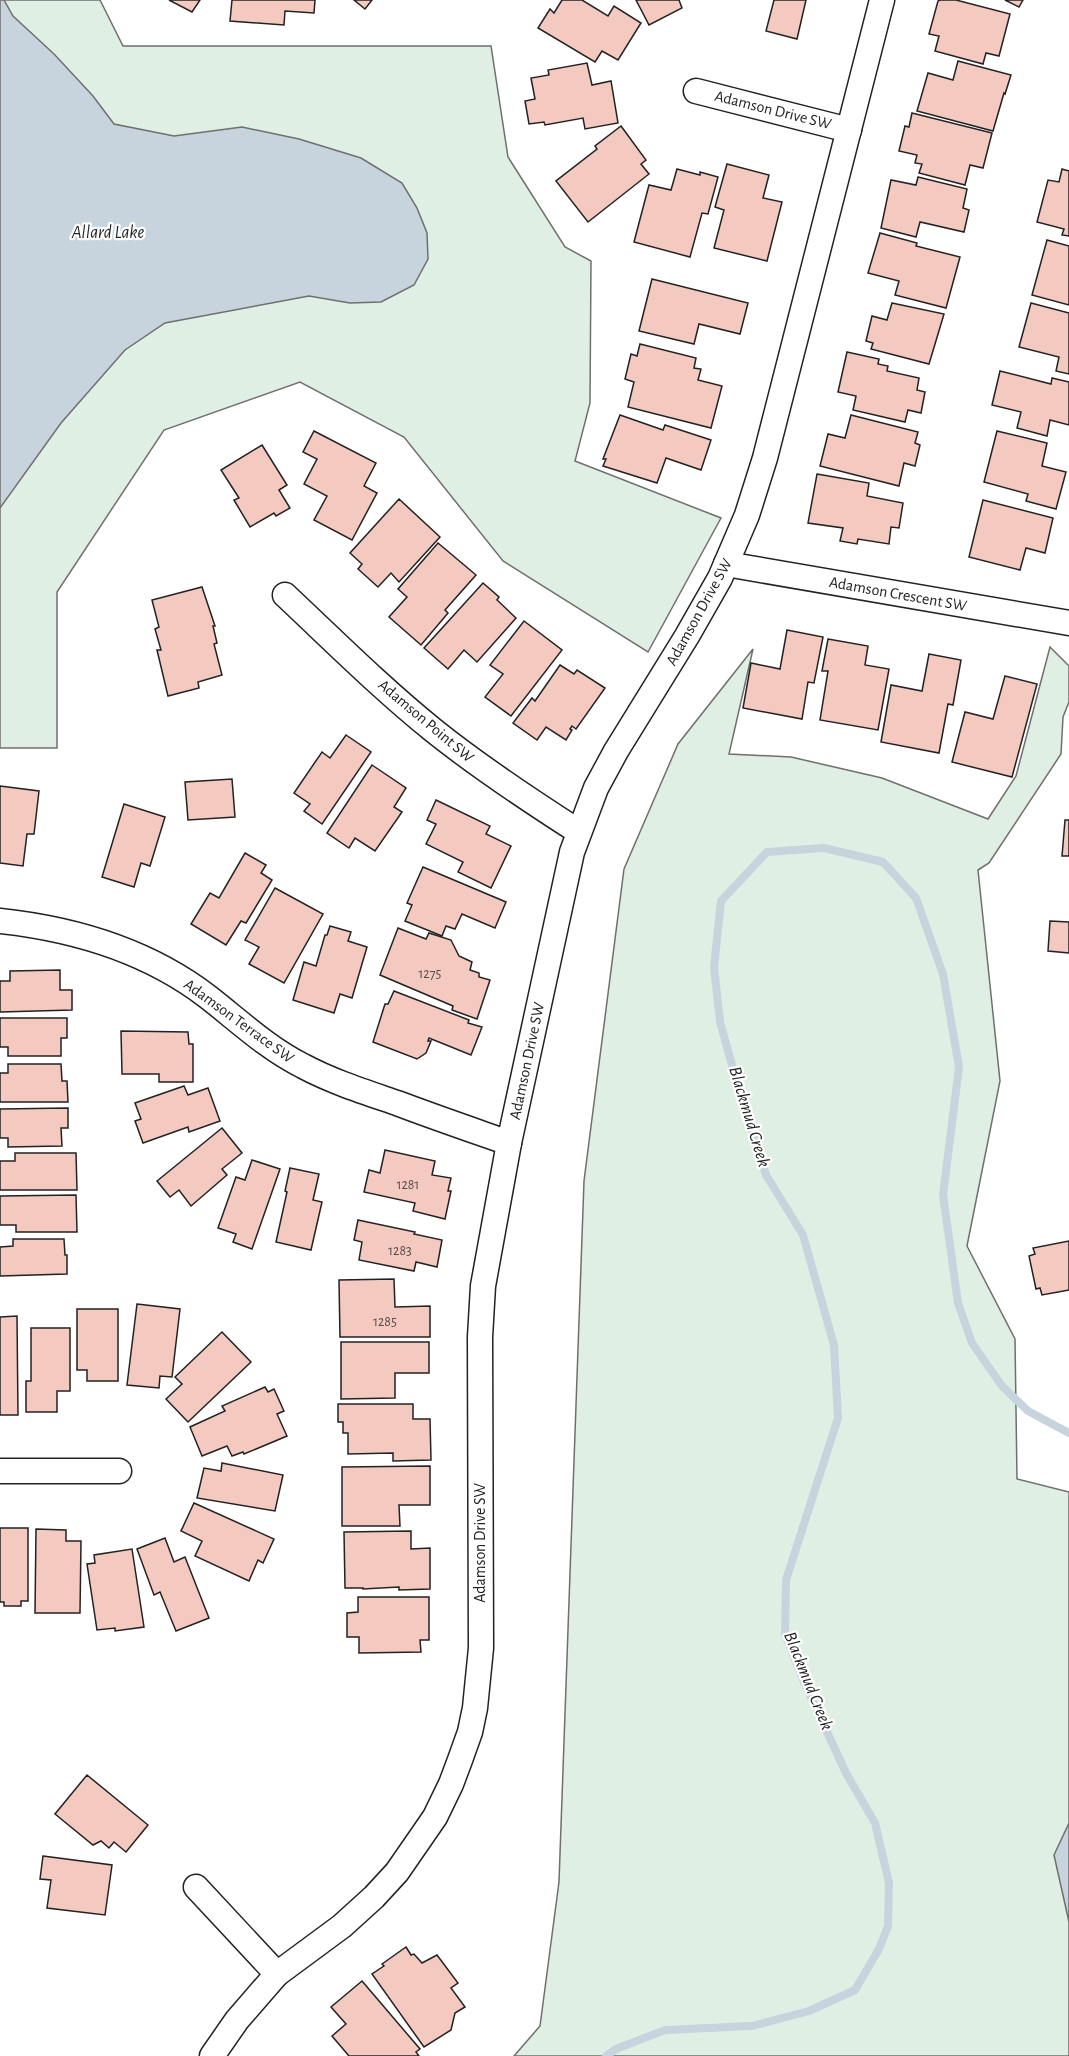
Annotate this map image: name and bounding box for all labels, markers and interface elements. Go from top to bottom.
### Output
street label: Adamson Drive SW [713,88,834,132]
water label: Allard Lake [71,224,145,242]
street label: Adamson Drive SW [663,555,735,668]
street label: Adamson Crescent SW [828,574,969,614]
street label: Adamson Point SW [375,677,477,766]
house number: 1275 [419,967,442,981]
street label: Adamson Terrace SW [181,976,297,1067]
street label: Adamson Drive SW [507,1000,547,1121]
water label: Blackmud Creek [725,1065,773,1169]
house number: 1281 [397,1178,419,1192]
house number: 1283 [388,1244,412,1258]
house number: 1285 [373,1315,397,1329]
street label: Adamson Drive SW [472,1483,488,1603]
water label: Blackmud Creek [780,1629,836,1733]

